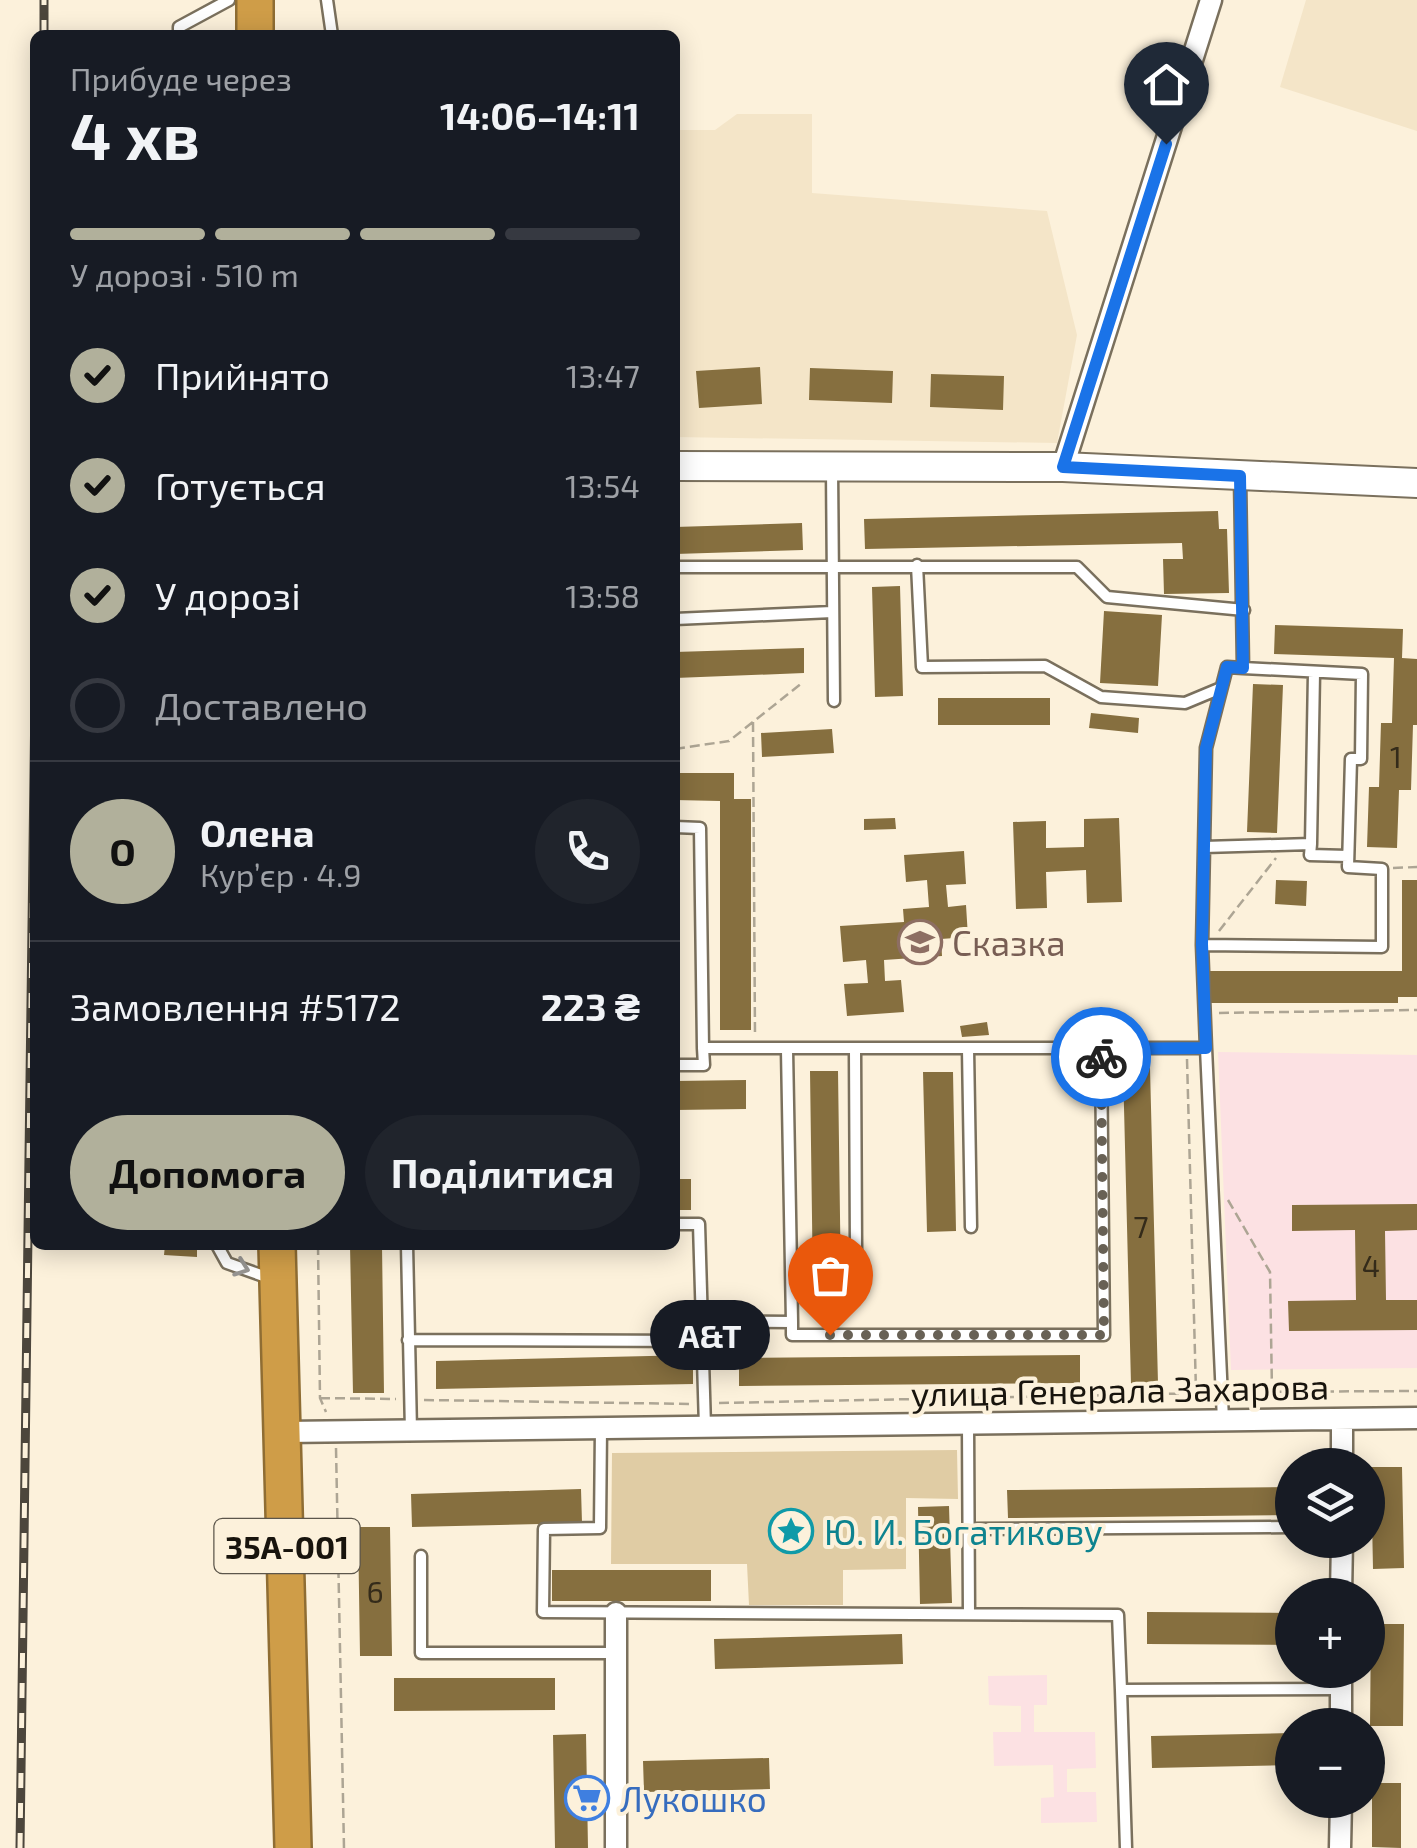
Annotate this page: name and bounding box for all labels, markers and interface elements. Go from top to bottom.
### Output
pin [1124,42,1209,145]
icon: home [1139,57,1194,112]
text: Прибуде через [70,59,292,97]
text: 14:06–14:11 [440,92,640,138]
text: 4 хв [70,95,200,173]
text: У дорозі · 510 m [70,255,299,293]
icon: check [70,348,125,403]
text: Прийнято [155,352,330,398]
text: 13:47 [566,356,640,394]
icon: check [70,458,125,513]
text: Готується [155,462,326,508]
text: 13:54 [565,466,640,504]
icon: check [70,568,125,623]
text: У дорозі [155,572,301,618]
text: 13:58 [565,576,640,614]
text: Доставлено [155,682,368,728]
house number: 1 [1390,738,1402,774]
button: phone [535,799,640,904]
text: Олена [200,809,315,855]
text: О [109,828,136,874]
text: Кур’єр · 4.9 [200,855,362,893]
school or university icon: Сказка [897,919,943,965]
place label: Сказка [952,921,1065,963]
text: Замовлення #5172 [70,983,401,1029]
text: 223 ₴ [541,983,640,1029]
courier [1051,1007,1151,1107]
icon: bike [1074,1030,1129,1085]
button: Допомога [70,1115,345,1230]
button: Поділитися [365,1115,640,1230]
house number: 7 [1133,1208,1149,1244]
pin [788,1233,873,1336]
house number: 4 [1362,1247,1380,1283]
icon: bag [803,1248,858,1303]
one-way arrow [233,1256,250,1277]
callout: A&T [650,1300,770,1370]
text: A&T [678,1316,742,1354]
street label: улица Генерала Захарова [910,1364,1330,1415]
map controls [1275,1448,1385,1818]
button: layers [1275,1448,1385,1558]
place icon: Ю. И. Богатикову [768,1508,814,1554]
place label: Ю. И. Богатикову [824,1510,1103,1553]
road number: 35А-001 [214,1519,360,1573]
house number: 6 [366,1573,384,1609]
button: + [1275,1578,1385,1688]
button: − [1275,1708,1385,1818]
supermarket icon: Лукошко [564,1775,610,1821]
place label: Лукошко [620,1777,767,1820]

